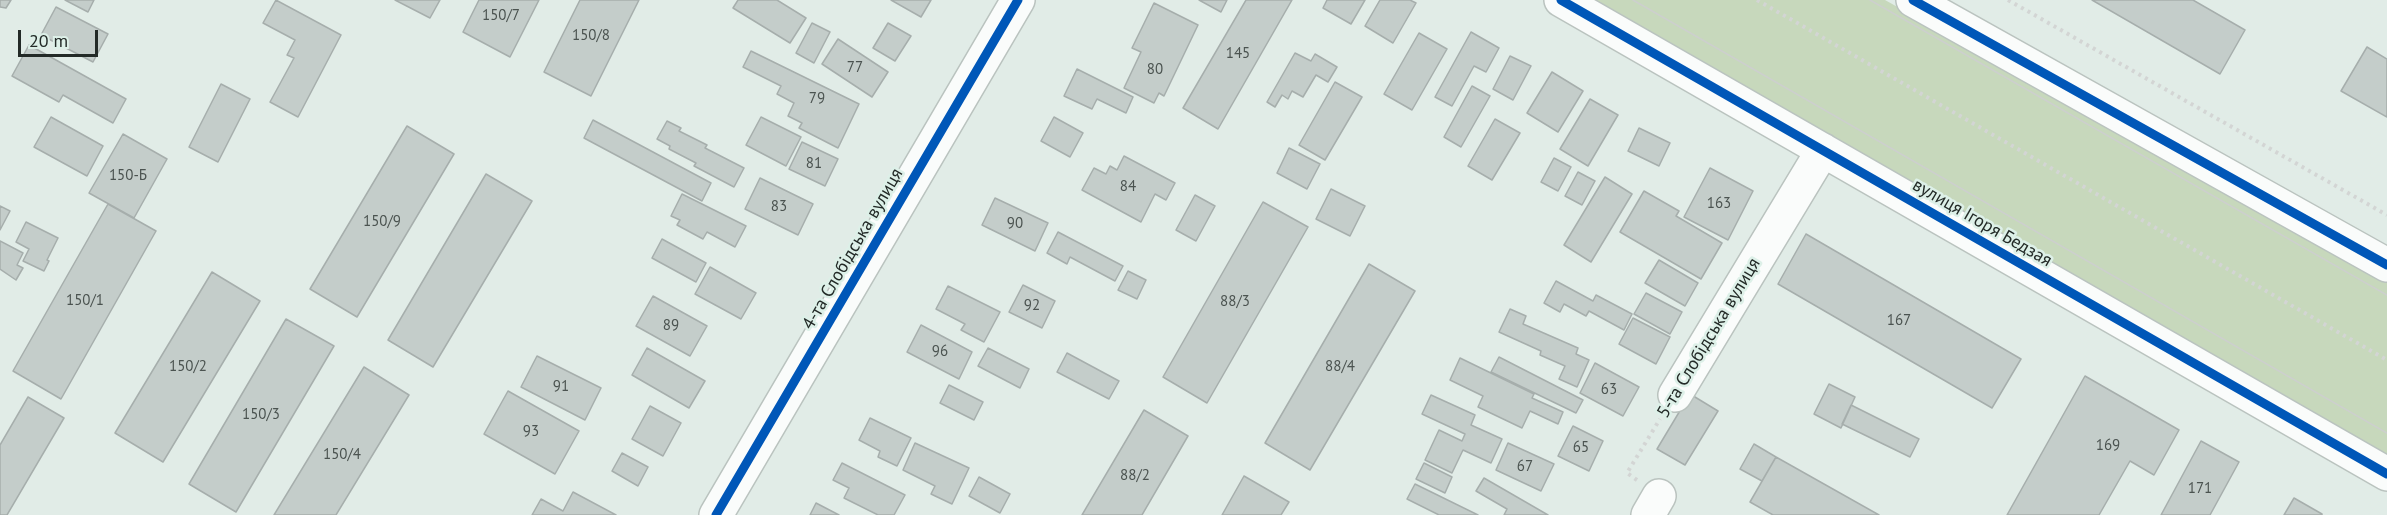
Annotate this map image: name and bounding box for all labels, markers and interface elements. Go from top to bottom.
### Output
house number: 150/7 [482,7,520,25]
scale bar [21,18,100,56]
house number: 150/8 [572,27,610,45]
text: 20 m [29,29,68,52]
house number: 145 [1226,45,1250,63]
house number: 77 [847,59,863,77]
house number: 80 [1147,61,1163,79]
house number: 79 [809,90,825,108]
house number: 81 [806,155,822,173]
street label: 4-та Слобідська вулиця [798,165,908,333]
house number: 150-Б [109,167,147,185]
street label: вулиця Ігоря Бедзая [1908,174,2056,272]
house number: 84 [1120,178,1136,196]
house number: 163 [1707,195,1731,213]
house number: 83 [771,198,787,216]
house number: 150/9 [363,213,401,231]
house number: 90 [1007,215,1023,233]
street label: 5-та Слобідська вулиця [1653,254,1765,422]
house number: 150/1 [66,292,104,310]
house number: 88/3 [1220,293,1250,311]
house number: 92 [1024,297,1040,315]
house number: 167 [1887,312,1911,330]
house number: 89 [663,317,679,335]
house number: 96 [932,343,948,361]
house number: 150/2 [169,358,207,376]
house number: 88/4 [1325,358,1355,376]
house number: 91 [553,378,569,396]
house number: 63 [1601,381,1617,399]
house number: 150/3 [242,406,280,424]
house number: 93 [523,423,539,441]
house number: 169 [2096,437,2120,455]
house number: 65 [1573,439,1589,457]
house number: 150/4 [323,446,361,464]
house number: 67 [1517,458,1533,476]
house number: 88/2 [1120,467,1150,485]
house number: 171 [2188,480,2212,498]

